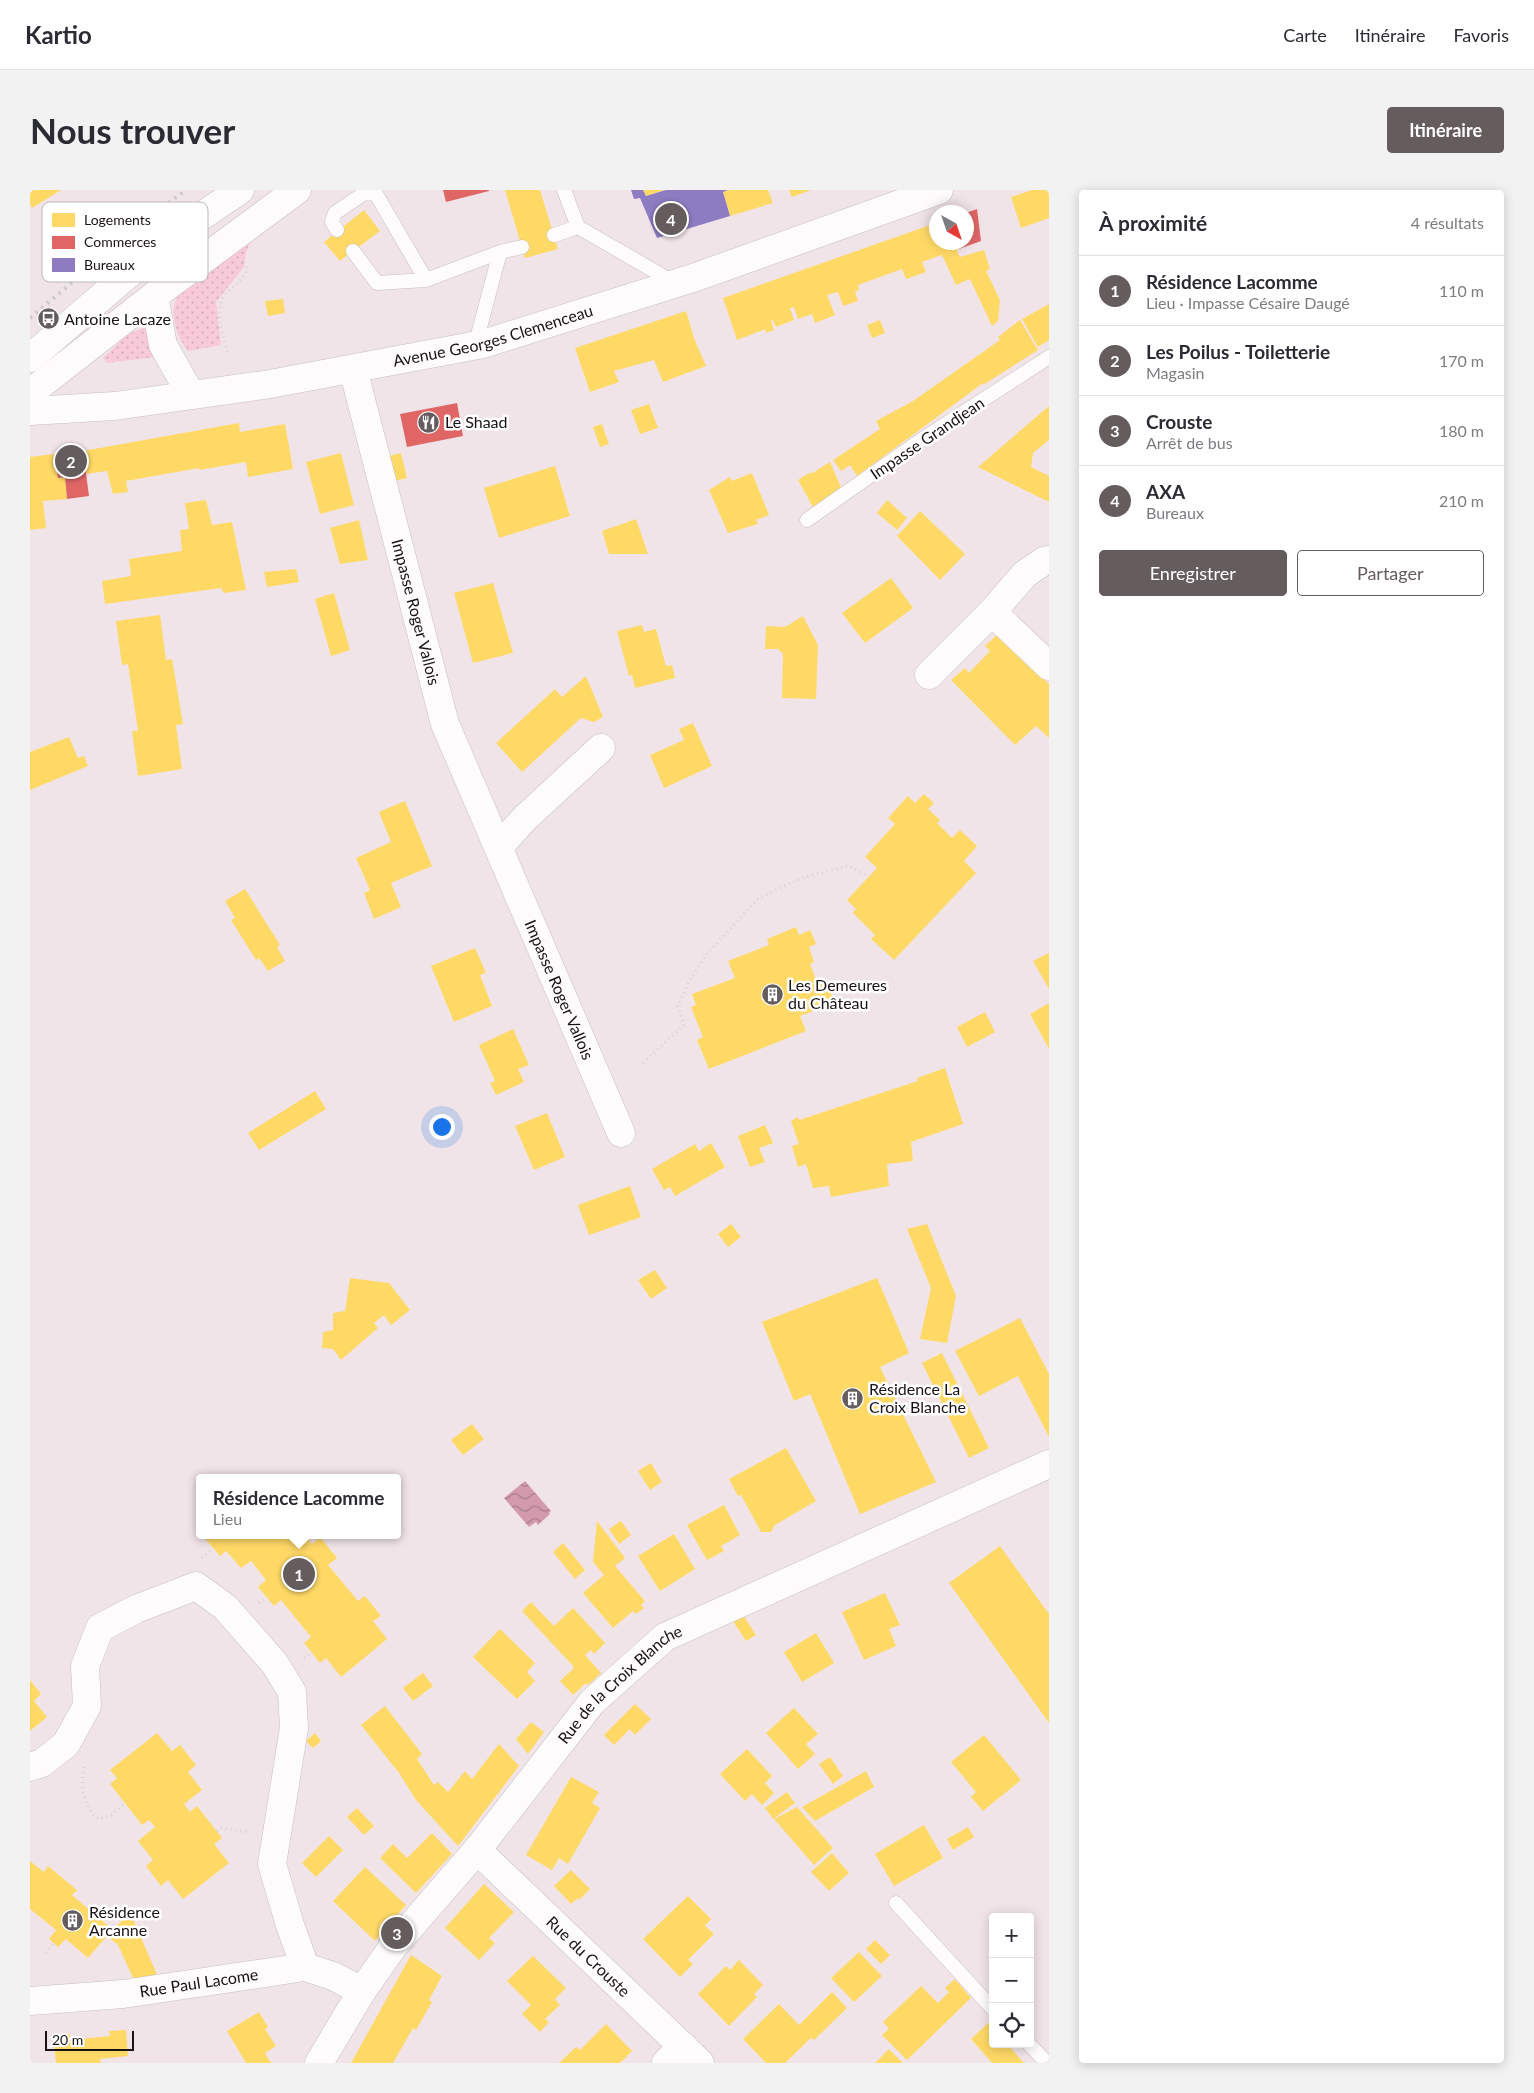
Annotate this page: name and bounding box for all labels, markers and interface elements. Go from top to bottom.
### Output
text: Kartio [25,20,92,49]
text: Carte [1283,24,1327,46]
text: Itinéraire [1355,24,1425,46]
text: Favoris [1453,24,1509,46]
button: Itinéraire [1387,107,1504,153]
text: Nous trouver [30,109,235,151]
pin: 4 [655,200,687,238]
legend [42,202,208,282]
north arrow [929,205,974,250]
text: À proximité [1099,210,1207,235]
text: Logements [84,211,151,228]
text: 4 résultats [1411,213,1484,232]
text: Commerces [84,233,156,250]
text: Bureaux [84,256,135,273]
text: Résidence Lacomme [1146,270,1318,293]
text: 1 [1110,281,1120,300]
text: 110 m [1439,281,1484,300]
text: Lieu · Impasse Césaire Daugé [1146,293,1350,312]
street label: Avenue Georges Clemenceau [391,300,595,370]
bus stop icon: Antoine Lacaze [36,307,60,331]
place label: Antoine Lacaze [64,309,171,328]
text: Les Poilus - Toiletterie [1146,340,1330,363]
text: 2 [1110,351,1120,370]
text: 170 m [1439,351,1484,370]
text: Magasin [1146,363,1205,382]
street label: Impasse Grandjean [866,392,987,483]
restaurant icon: Le Shaad [417,410,441,434]
text: Crouste [1146,410,1212,433]
place label: Le Shaad [445,412,508,431]
text: 3 [1110,421,1120,440]
text: 180 m [1439,421,1484,440]
text: Arrêt de bus [1146,433,1233,452]
pin: 2 [55,442,87,480]
text: AXA [1146,480,1185,503]
text: 4 [1110,491,1120,510]
text: 210 m [1439,491,1484,510]
text: Bureaux [1146,503,1204,522]
street label: Impasse Roger Vallois [388,537,445,687]
button: Enregistrer [1099,550,1287,596]
button: Partager [1297,550,1484,596]
street label: Impasse Roger Vallois [521,917,598,1062]
place label: Les Demeures du Château [788,975,887,1012]
building icon: Les Demeures du Château [760,982,784,1006]
your location [429,1114,455,1140]
place label: Résidence La Croix Blanche [869,1379,966,1416]
building icon: Résidence La Croix Blanche [841,1386,865,1410]
popup [196,1474,401,1539]
text: Résidence Lacomme [213,1486,384,1509]
text: Lieu [213,1509,242,1528]
pin: 1 [283,1555,315,1593]
street label: Rue de la Croix Blanche [553,1621,685,1747]
place label: Résidence Arcanne [89,1902,160,1939]
building icon: Résidence Arcanne [61,1909,85,1933]
street label: Rue du Crouste [543,1912,634,2000]
map controls [989,1913,1034,2048]
button: + [989,1913,1034,1958]
pin: 3 [381,1914,413,1952]
button: − [989,1958,1034,2003]
street label: Rue Paul Lacome [138,1964,259,2000]
button: locate [989,2003,1034,2048]
scale bar [45,2028,134,2051]
text: 20 m [52,2031,83,2048]

